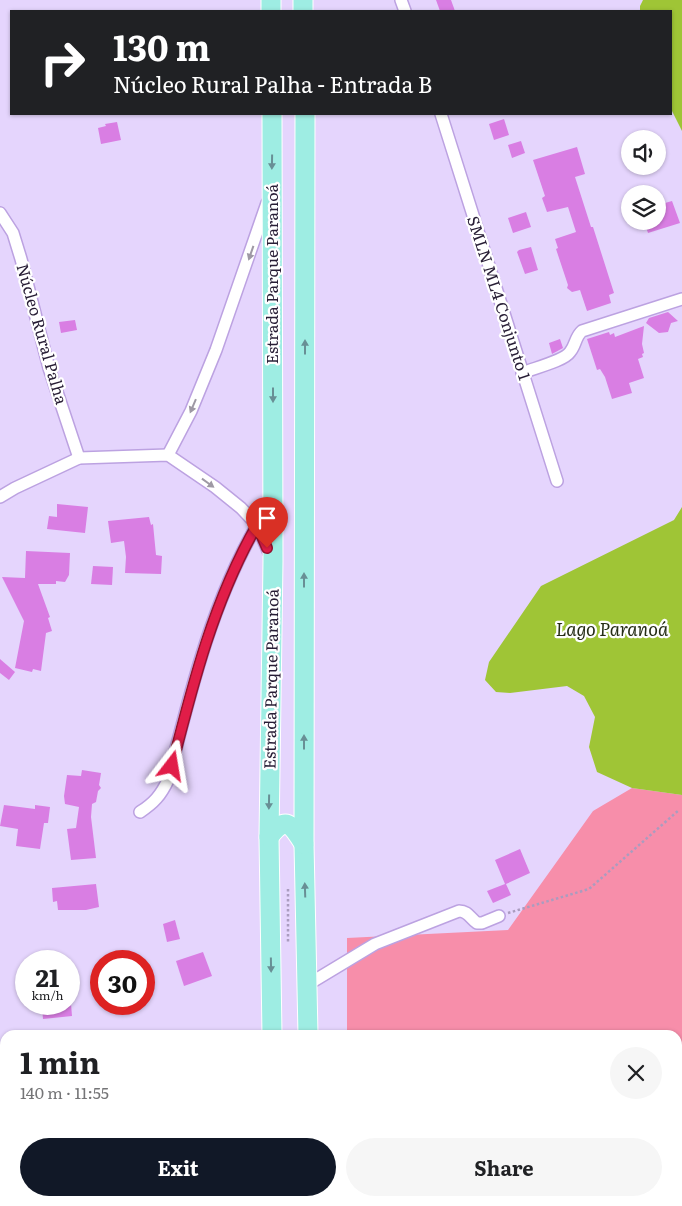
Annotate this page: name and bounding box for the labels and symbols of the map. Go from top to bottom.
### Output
one-way arrow [268,155,276,171]
street label: Estrada Parque Paranoá [259,183,283,364]
street label: SMLN ML4 Conjunto 1 [462,212,538,384]
one-way arrow [246,246,254,261]
street label: Núcleo Rural Palha [11,261,75,407]
one-way arrow [301,339,309,355]
one-way arrow [269,387,277,403]
one-way arrow [189,398,197,413]
one-way arrow [201,478,215,488]
pin [246,497,288,548]
one-way arrow [300,572,308,588]
street label: Estrada Parque Paranoá [256,588,284,769]
water label: Lago Paranoá [556,615,669,642]
one-way arrow [300,734,308,750]
position arrow [145,739,197,791]
one-way arrow [265,795,273,811]
one-way arrow [301,881,309,897]
speed limit sign: 30 [90,950,155,1015]
one-way arrow [267,957,275,973]

